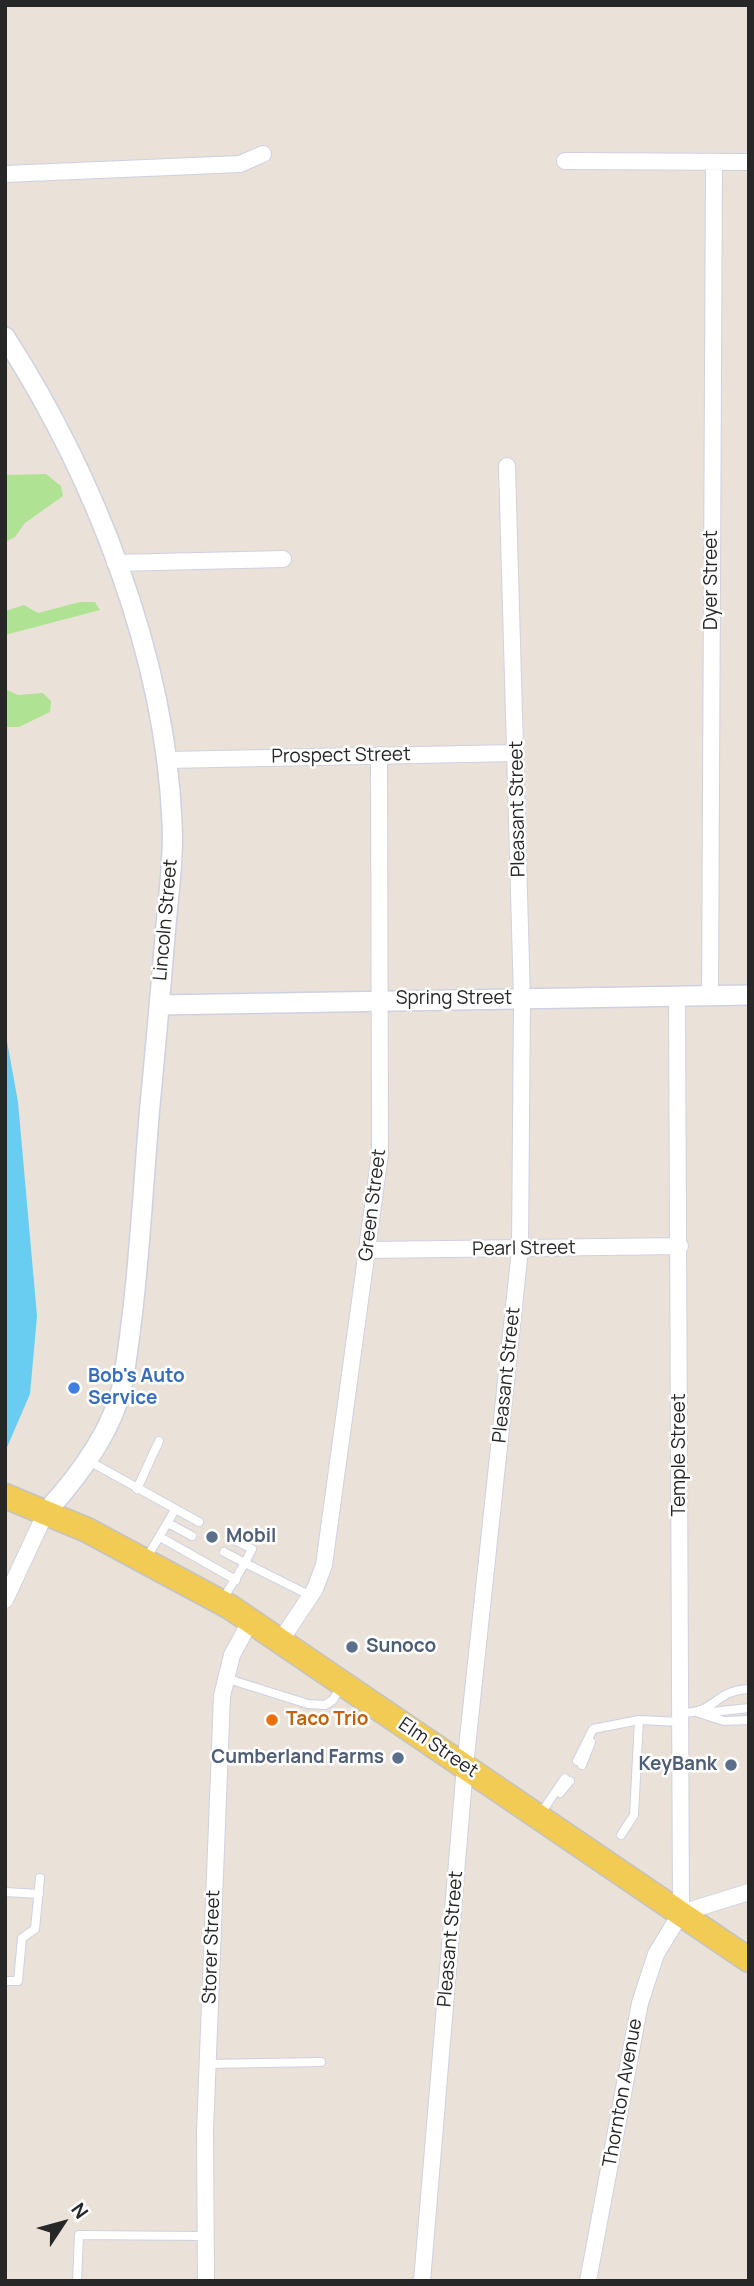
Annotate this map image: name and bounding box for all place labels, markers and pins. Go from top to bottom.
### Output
place label: Bob's Auto Service [88,1366,185,1410]
marker: Bob's Auto Service [66,1380,82,1396]
place label: Mobil [226,1526,276,1548]
marker: Mobil [204,1529,220,1545]
place label: Sunoco [366,1636,436,1658]
marker: Sunoco [344,1639,360,1655]
place label: Taco Trio [286,1709,369,1731]
marker: Taco Trio [264,1712,280,1728]
place label: Cumberland Farms [211,1747,384,1769]
marker: Cumberland Farms [390,1750,406,1766]
place label: KeyBank [639,1754,717,1776]
marker: KeyBank [723,1757,739,1773]

